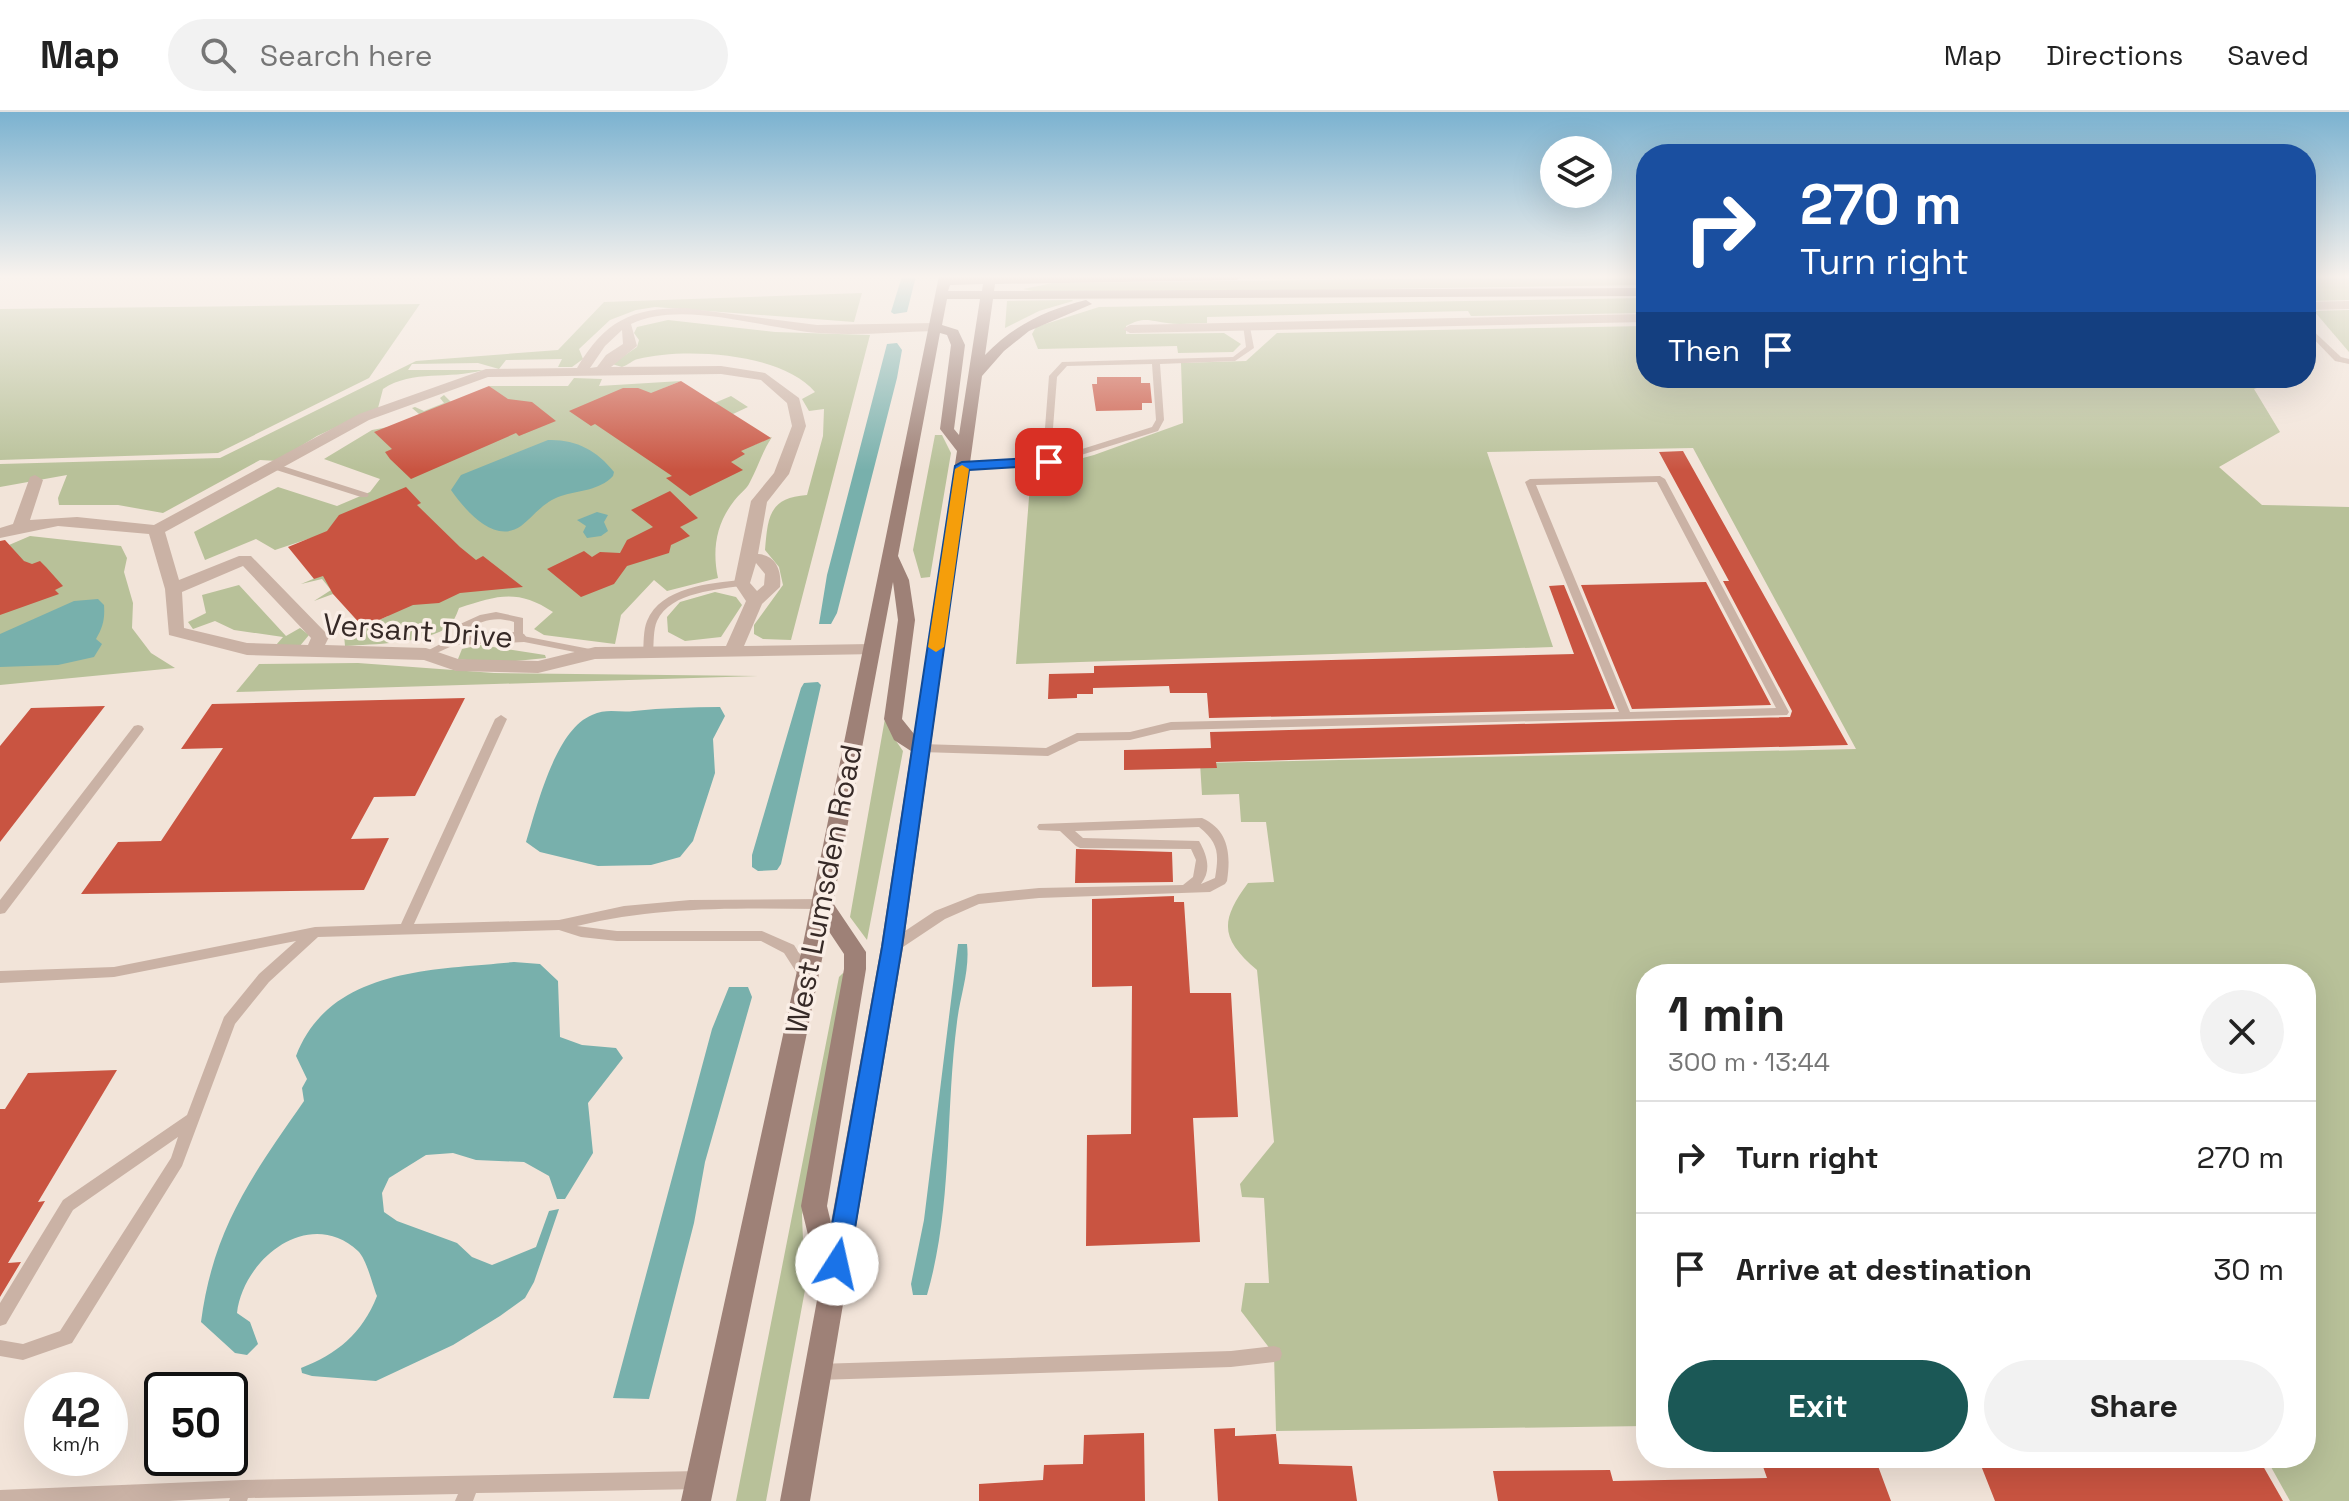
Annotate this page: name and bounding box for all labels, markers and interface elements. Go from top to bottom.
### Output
search box [168,19,728,91]
text: Map [40,31,120,79]
icon: search [196,33,240,77]
text: Search here [260,36,433,75]
text: Map [1944,37,2002,73]
text: Directions [2046,37,2183,73]
text: Saved [2227,37,2309,73]
map controls [1540,136,1612,208]
button: layers [1540,136,1612,208]
text: 270 m [1800,169,1962,240]
icon: right [1668,176,1772,280]
text: Turn right [1800,239,1969,285]
icon: arrive [1756,328,1800,372]
text: Then [1668,331,1740,370]
pin [1015,428,1083,496]
icon: arrive [1027,440,1071,484]
street label: Versant Drive [322,604,514,657]
street label: West Lumsden Road [776,741,871,1037]
text: 1 min [1668,984,1785,1045]
button: close [2200,990,2284,1074]
text: 300 m · 13:44 [1668,1045,1830,1079]
icon: right [1668,1135,1712,1179]
text: Turn right [1736,1138,1879,1177]
text: 270 m [2197,1138,2284,1177]
position arrow [795,1222,879,1306]
icon: arrive [1668,1247,1712,1291]
text: Arrive at destination [1736,1250,2032,1289]
text: 30 m [2213,1250,2284,1289]
button: Exit [1668,1360,1968,1452]
button: Share [1984,1360,2284,1452]
speed limit sign: 50 [144,1372,248,1476]
text: 42 [51,1388,101,1439]
text: km/h [52,1431,100,1457]

